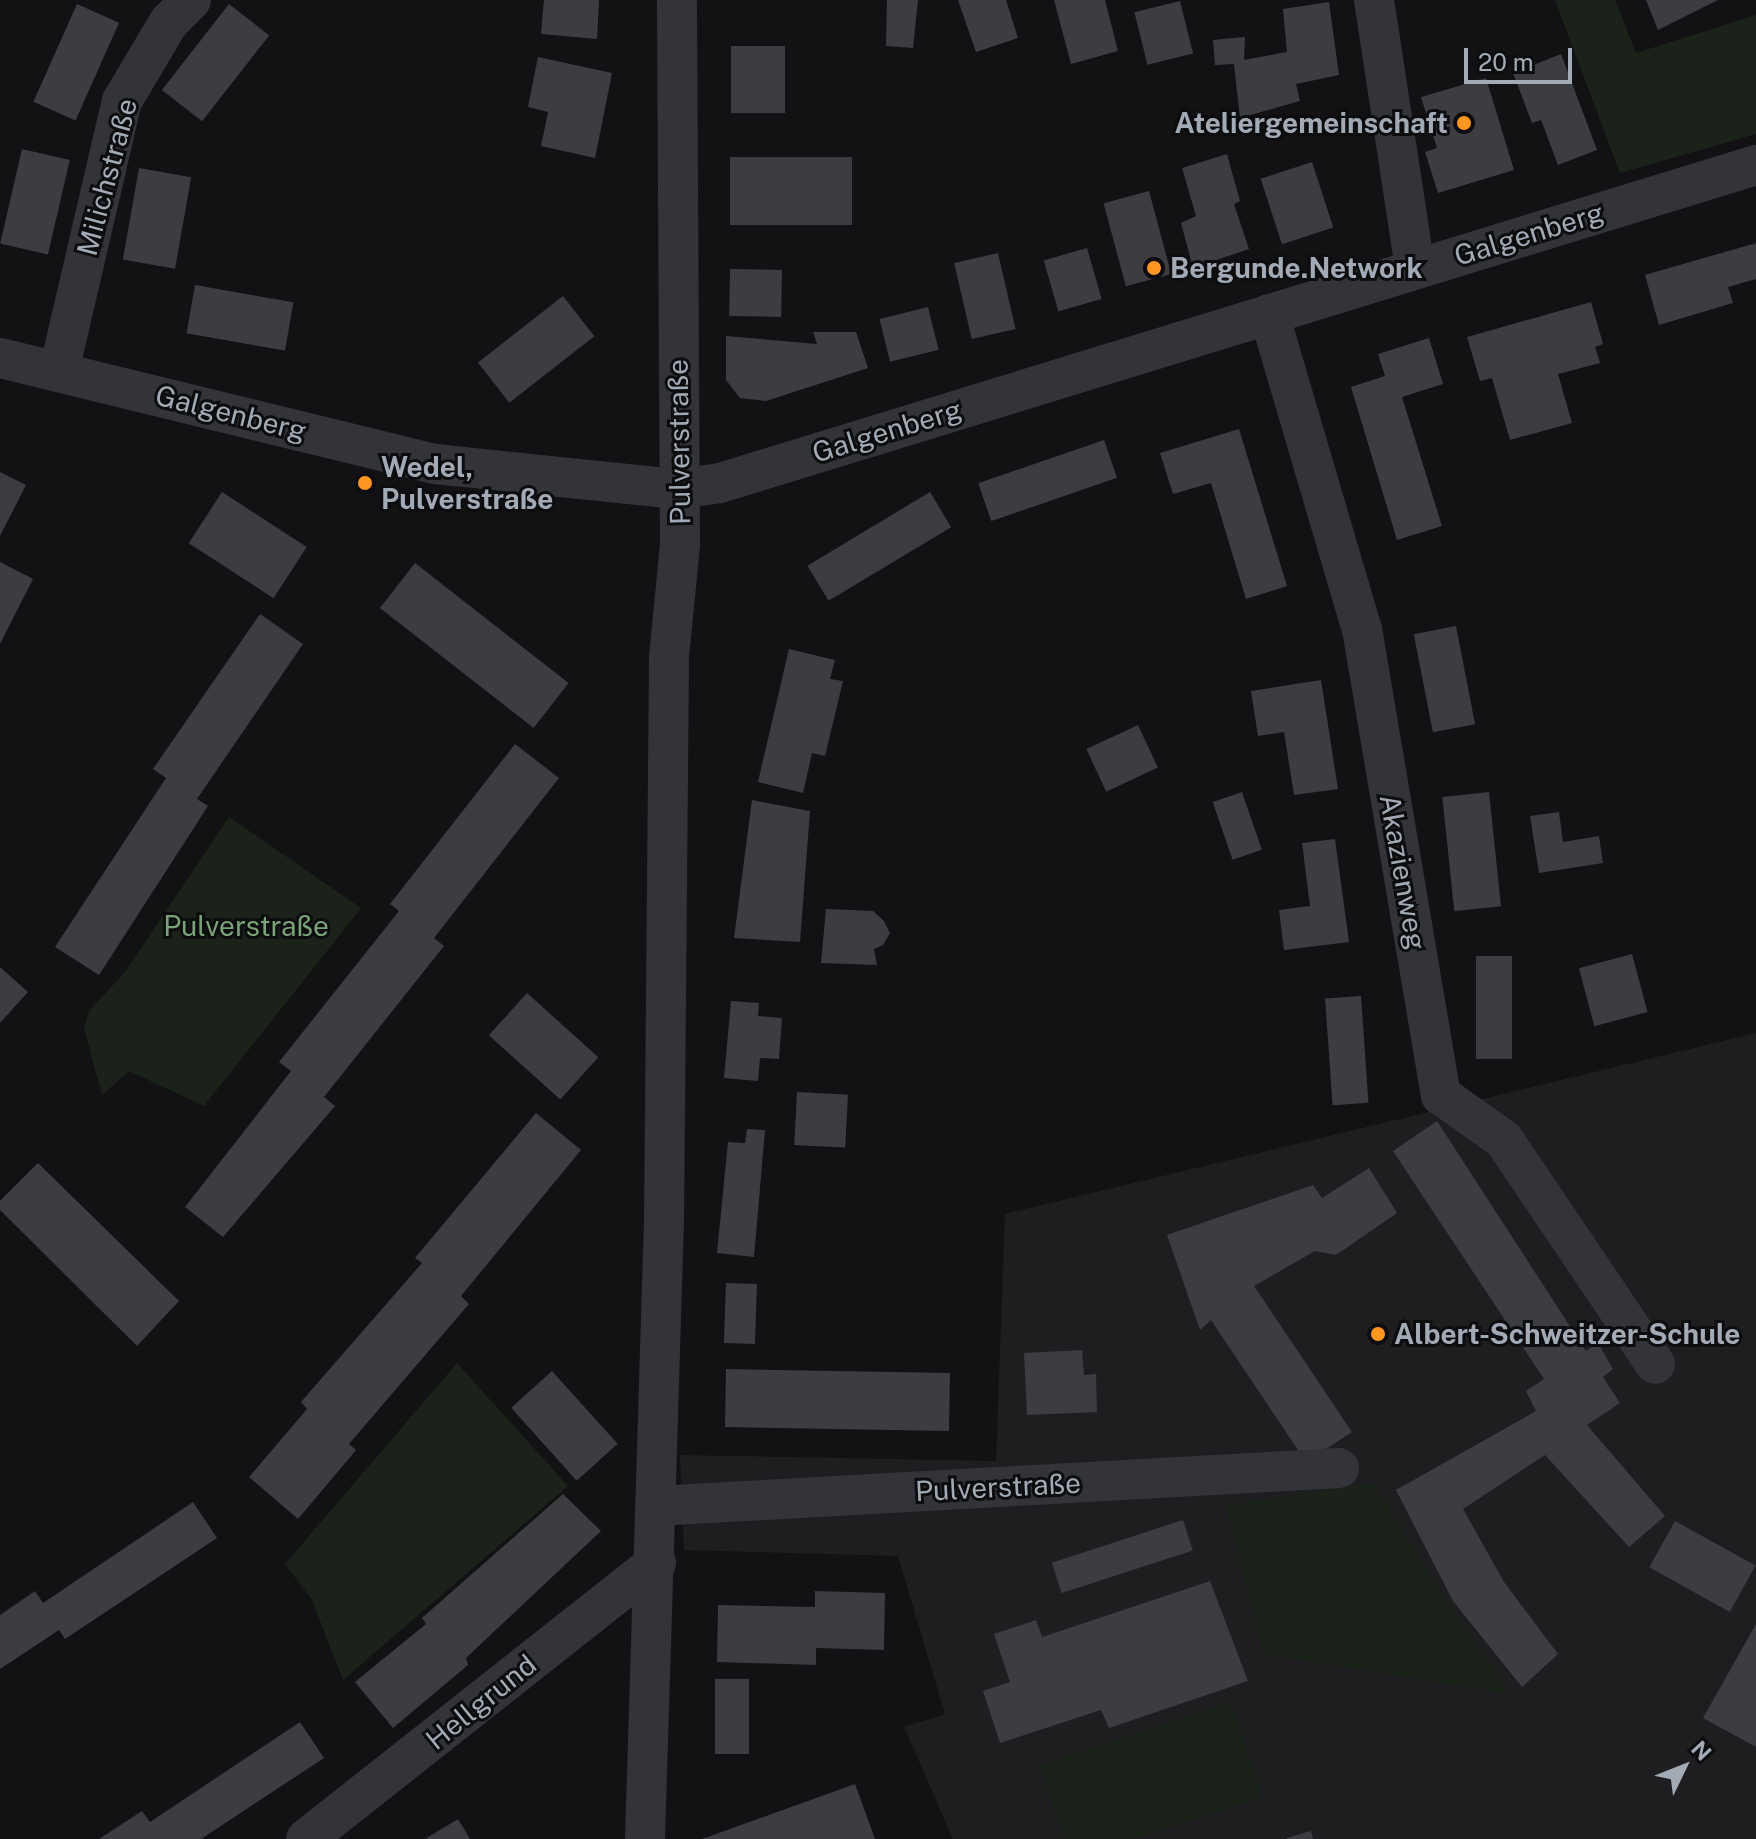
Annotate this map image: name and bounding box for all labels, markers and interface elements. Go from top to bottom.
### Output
scale bar [1468,32,1576,82]
text: 20 m [1478,48,1534,76]
street label: Milichstraße [70,95,144,259]
place label: Ateliergemeinschaft [1175,106,1448,140]
marker: Ateliergemeinschaft [1455,114,1473,132]
street label: Galgenberg [1450,195,1608,273]
place label: Bergunde.Network [1170,251,1423,285]
marker: Bergunde.Network [1145,259,1163,277]
street label: Pulverstraße [661,359,697,525]
street label: Galgenberg [152,378,310,448]
street label: Galgenberg [808,392,966,470]
place label: Wedel, Pulverstraße [381,450,553,516]
marker: Wedel, Pulverstraße [356,474,374,492]
street label: Akazienweg [1373,792,1433,952]
park label: Pulverstraße [163,909,329,943]
place label: Albert-Schweitzer-Schule [1394,1317,1740,1351]
marker: Albert-Schweitzer-Schule [1369,1325,1387,1343]
street label: Pulverstraße [914,1466,1082,1508]
street label: Hellgrund [419,1648,543,1756]
north arrow [1644,1727,1724,1807]
text: N [1686,1735,1717,1766]

